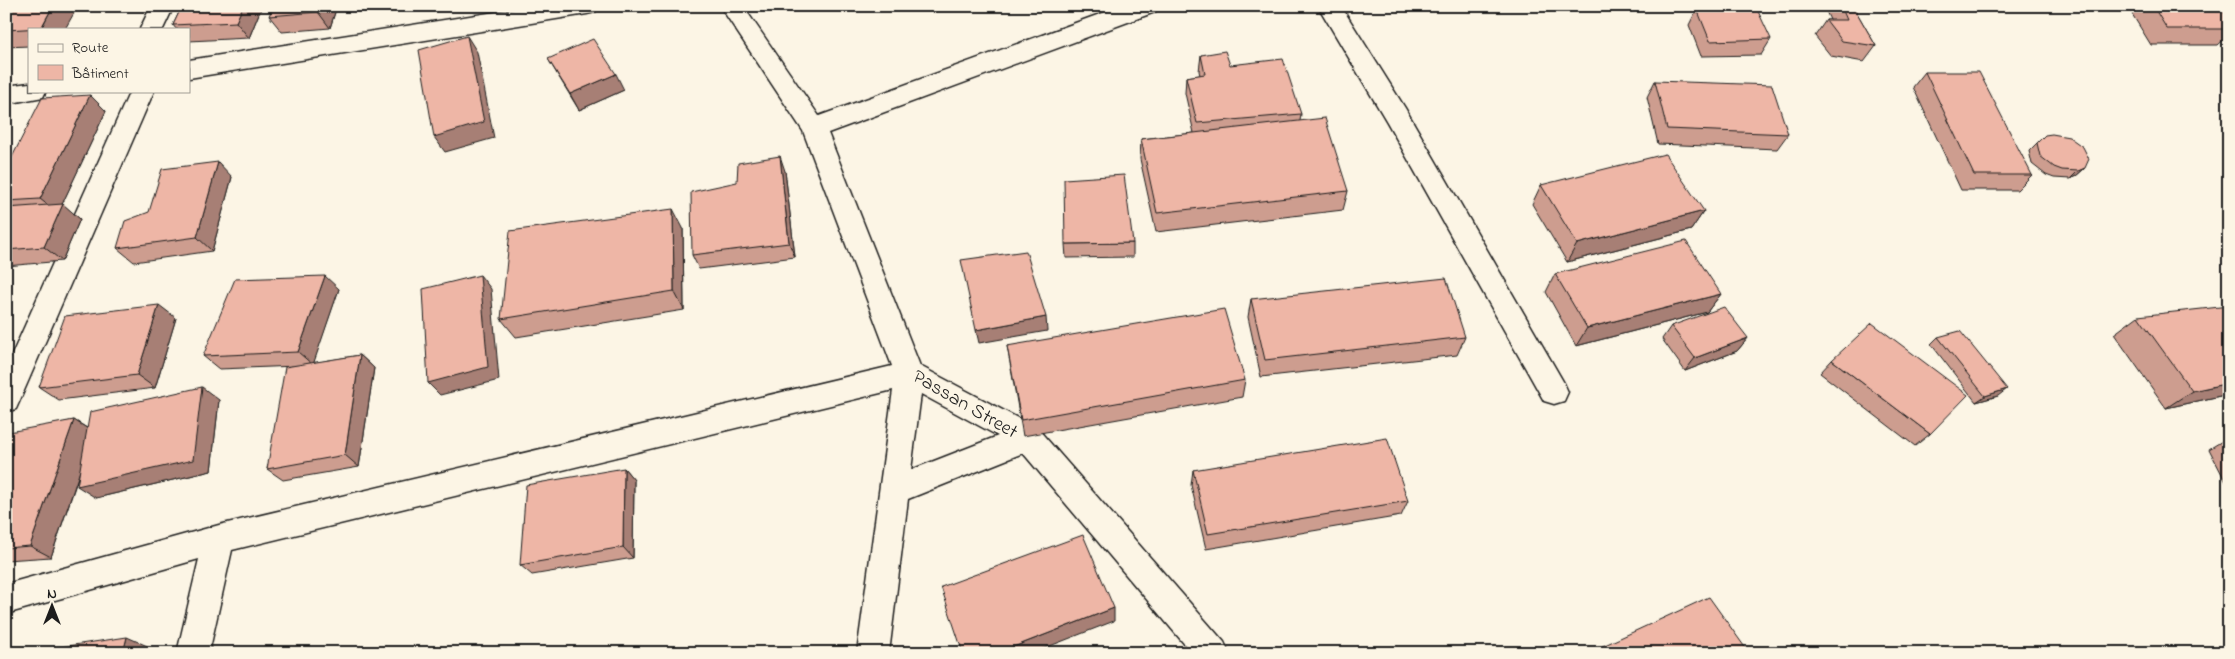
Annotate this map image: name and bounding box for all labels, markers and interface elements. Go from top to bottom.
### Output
legend [28,28,190,92]
text: Route [72,37,109,59]
text: Bâtiment [71,63,129,85]
street label: Passan Street [907,363,1023,447]
north arrow [28,582,78,632]
text: N [47,584,57,605]

